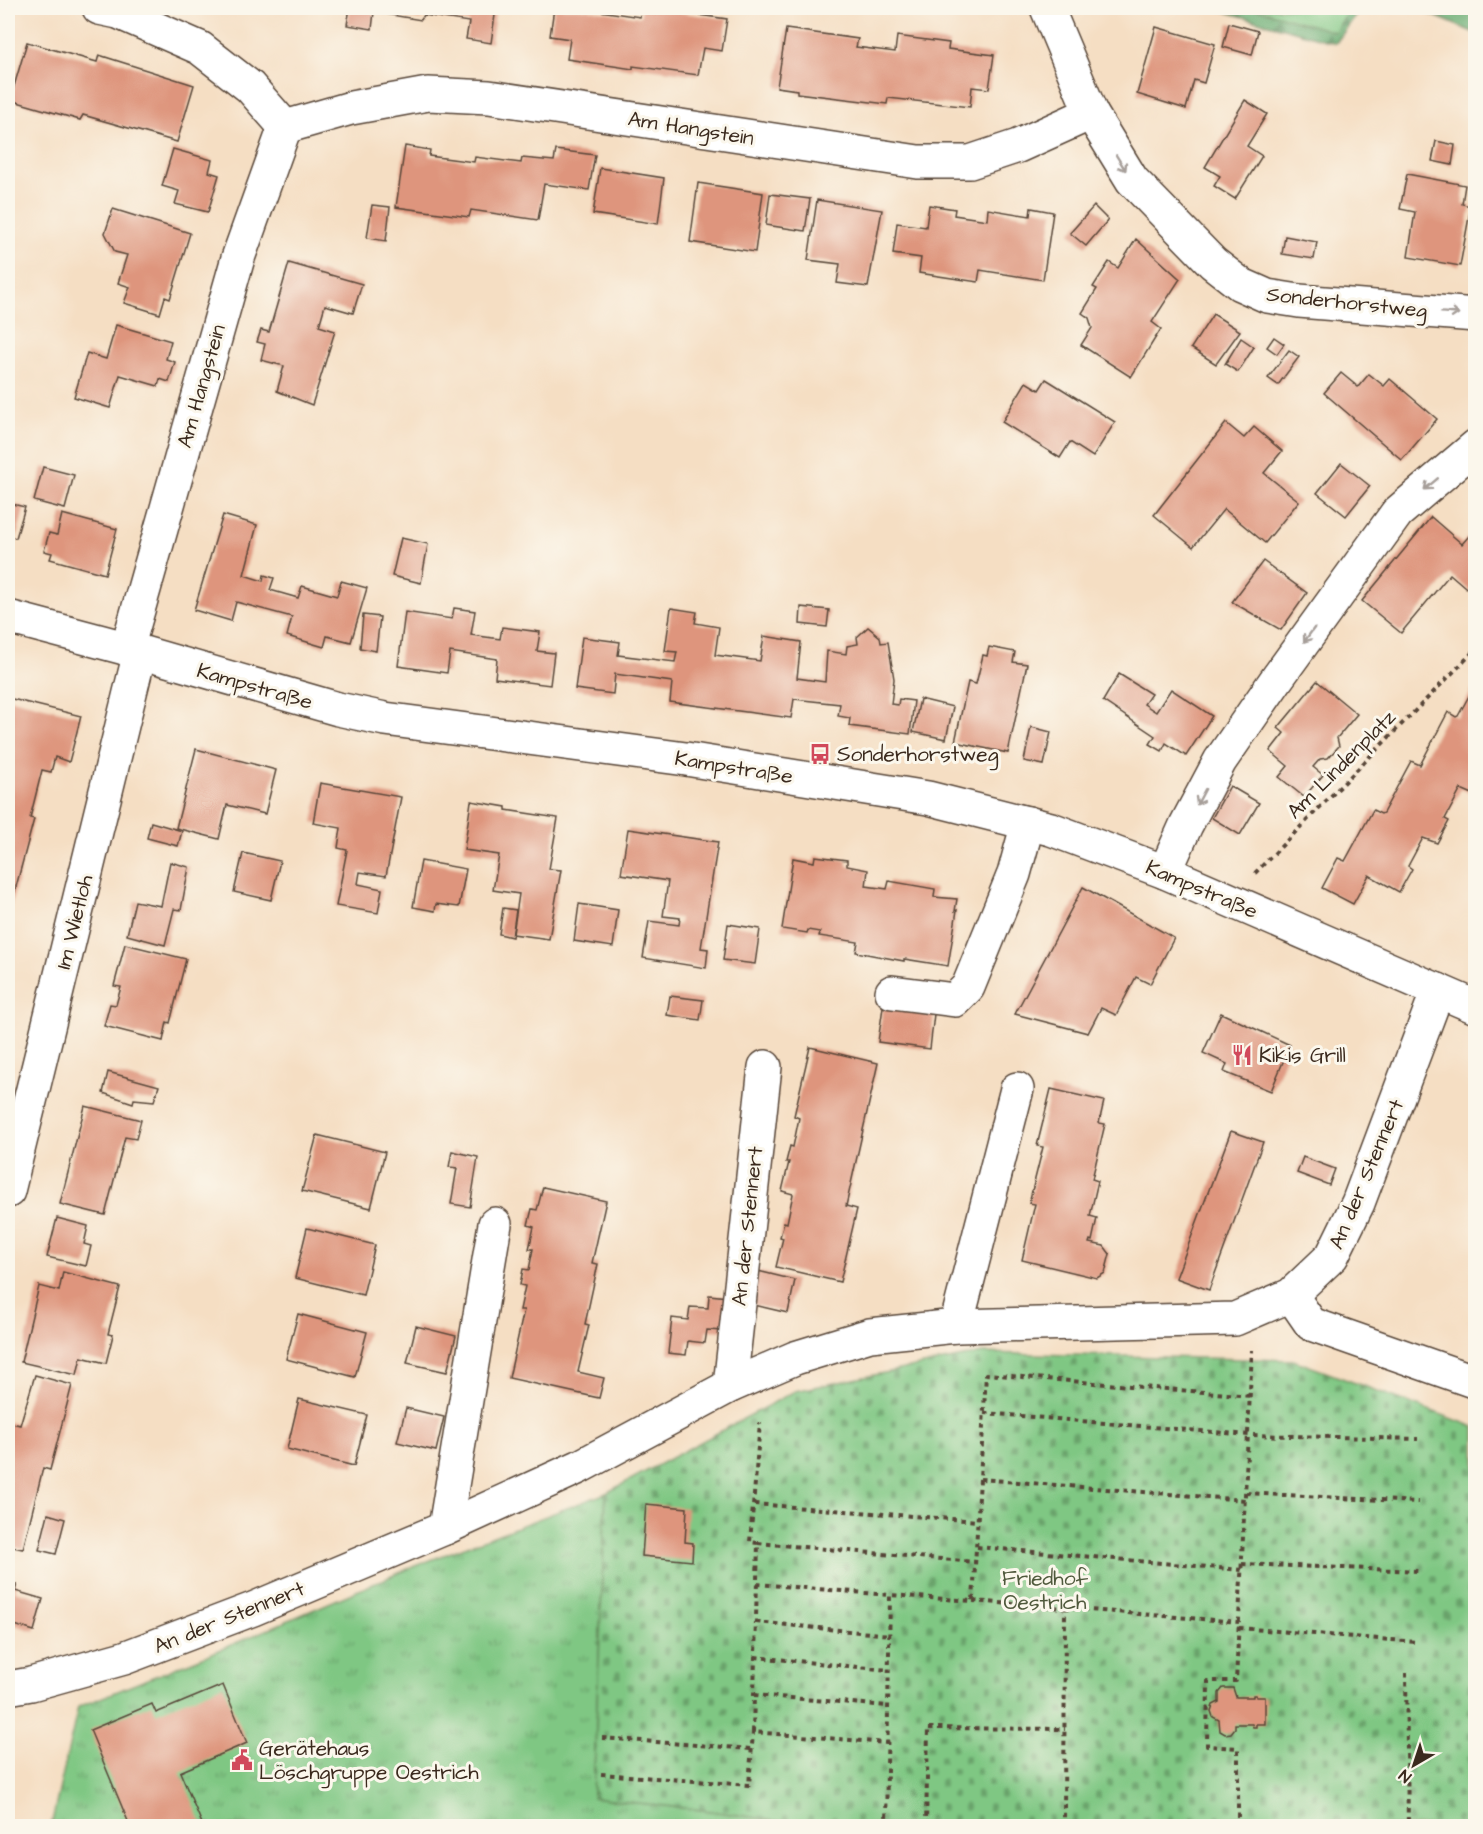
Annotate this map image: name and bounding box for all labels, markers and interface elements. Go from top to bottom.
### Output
street label: Am Hangstein [626,104,756,155]
one-way arrow [1116,154,1128,171]
street label: Sonderhorstweg [1265,280,1429,327]
one-way arrow [1439,308,1459,319]
street label: Am Hangstein [170,321,235,452]
one-way arrow [1424,477,1439,491]
one-way arrow [1302,626,1315,642]
street label: Kampstraße [193,656,316,718]
street label: Am Lindenplatz [1280,703,1404,826]
place label: Sonderhorstweg [837,740,999,771]
bus stop icon: Sonderhorstweg [808,742,832,766]
street label: Kampstraße [673,744,795,792]
one-way arrow [1195,788,1207,805]
street label: Kampstraße [1141,853,1262,927]
street label: Im Wietloh [49,871,100,972]
place label: Kikis Grill [1259,1041,1346,1070]
restaurant icon: Kikis Grill [1230,1043,1254,1067]
street label: An der Stennert [1322,1094,1411,1254]
street label: An der Stennert [725,1144,770,1307]
park label: Friedhof Oestrich [1002,1564,1089,1617]
street label: An der Stennert [149,1574,309,1661]
place label: Gerätehaus Löschgruppe Oestrich [259,1734,479,1789]
north arrow [1384,1735,1444,1795]
public building icon: Gerätehaus Löschgruppe Oestrich [230,1748,254,1772]
text: N [1394,1764,1416,1788]

